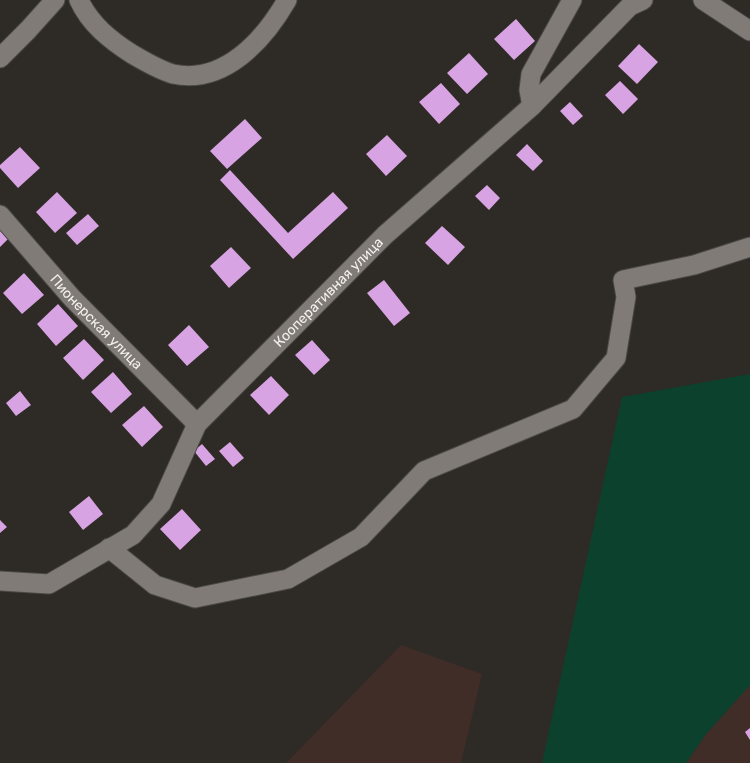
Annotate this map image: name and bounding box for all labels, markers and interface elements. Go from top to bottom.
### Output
street label: Кооперативная улица [270,234,387,351]
street label: Пионерская улица [46,271,146,373]

